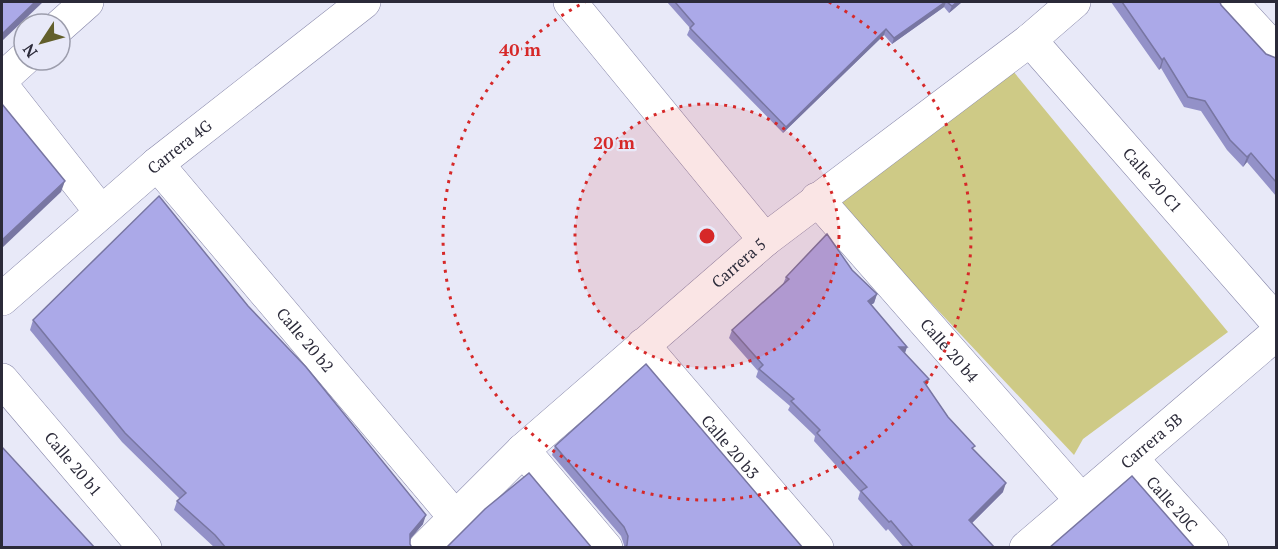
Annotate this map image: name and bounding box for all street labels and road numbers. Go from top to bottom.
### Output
street label: Carrera 4G [142,114,216,179]
street label: Calle 20 C1 [1118,143,1187,217]
street label: Carrera 5 [707,233,770,293]
street label: Calle 20 b2 [272,303,339,377]
street label: Calle 20 b4 [916,313,984,387]
street label: Carrera 5B [1116,408,1187,474]
street label: Calle 20 b3 [696,410,764,484]
street label: Calle 20 b1 [40,427,107,501]
street label: Calle 20C [1141,471,1203,536]

